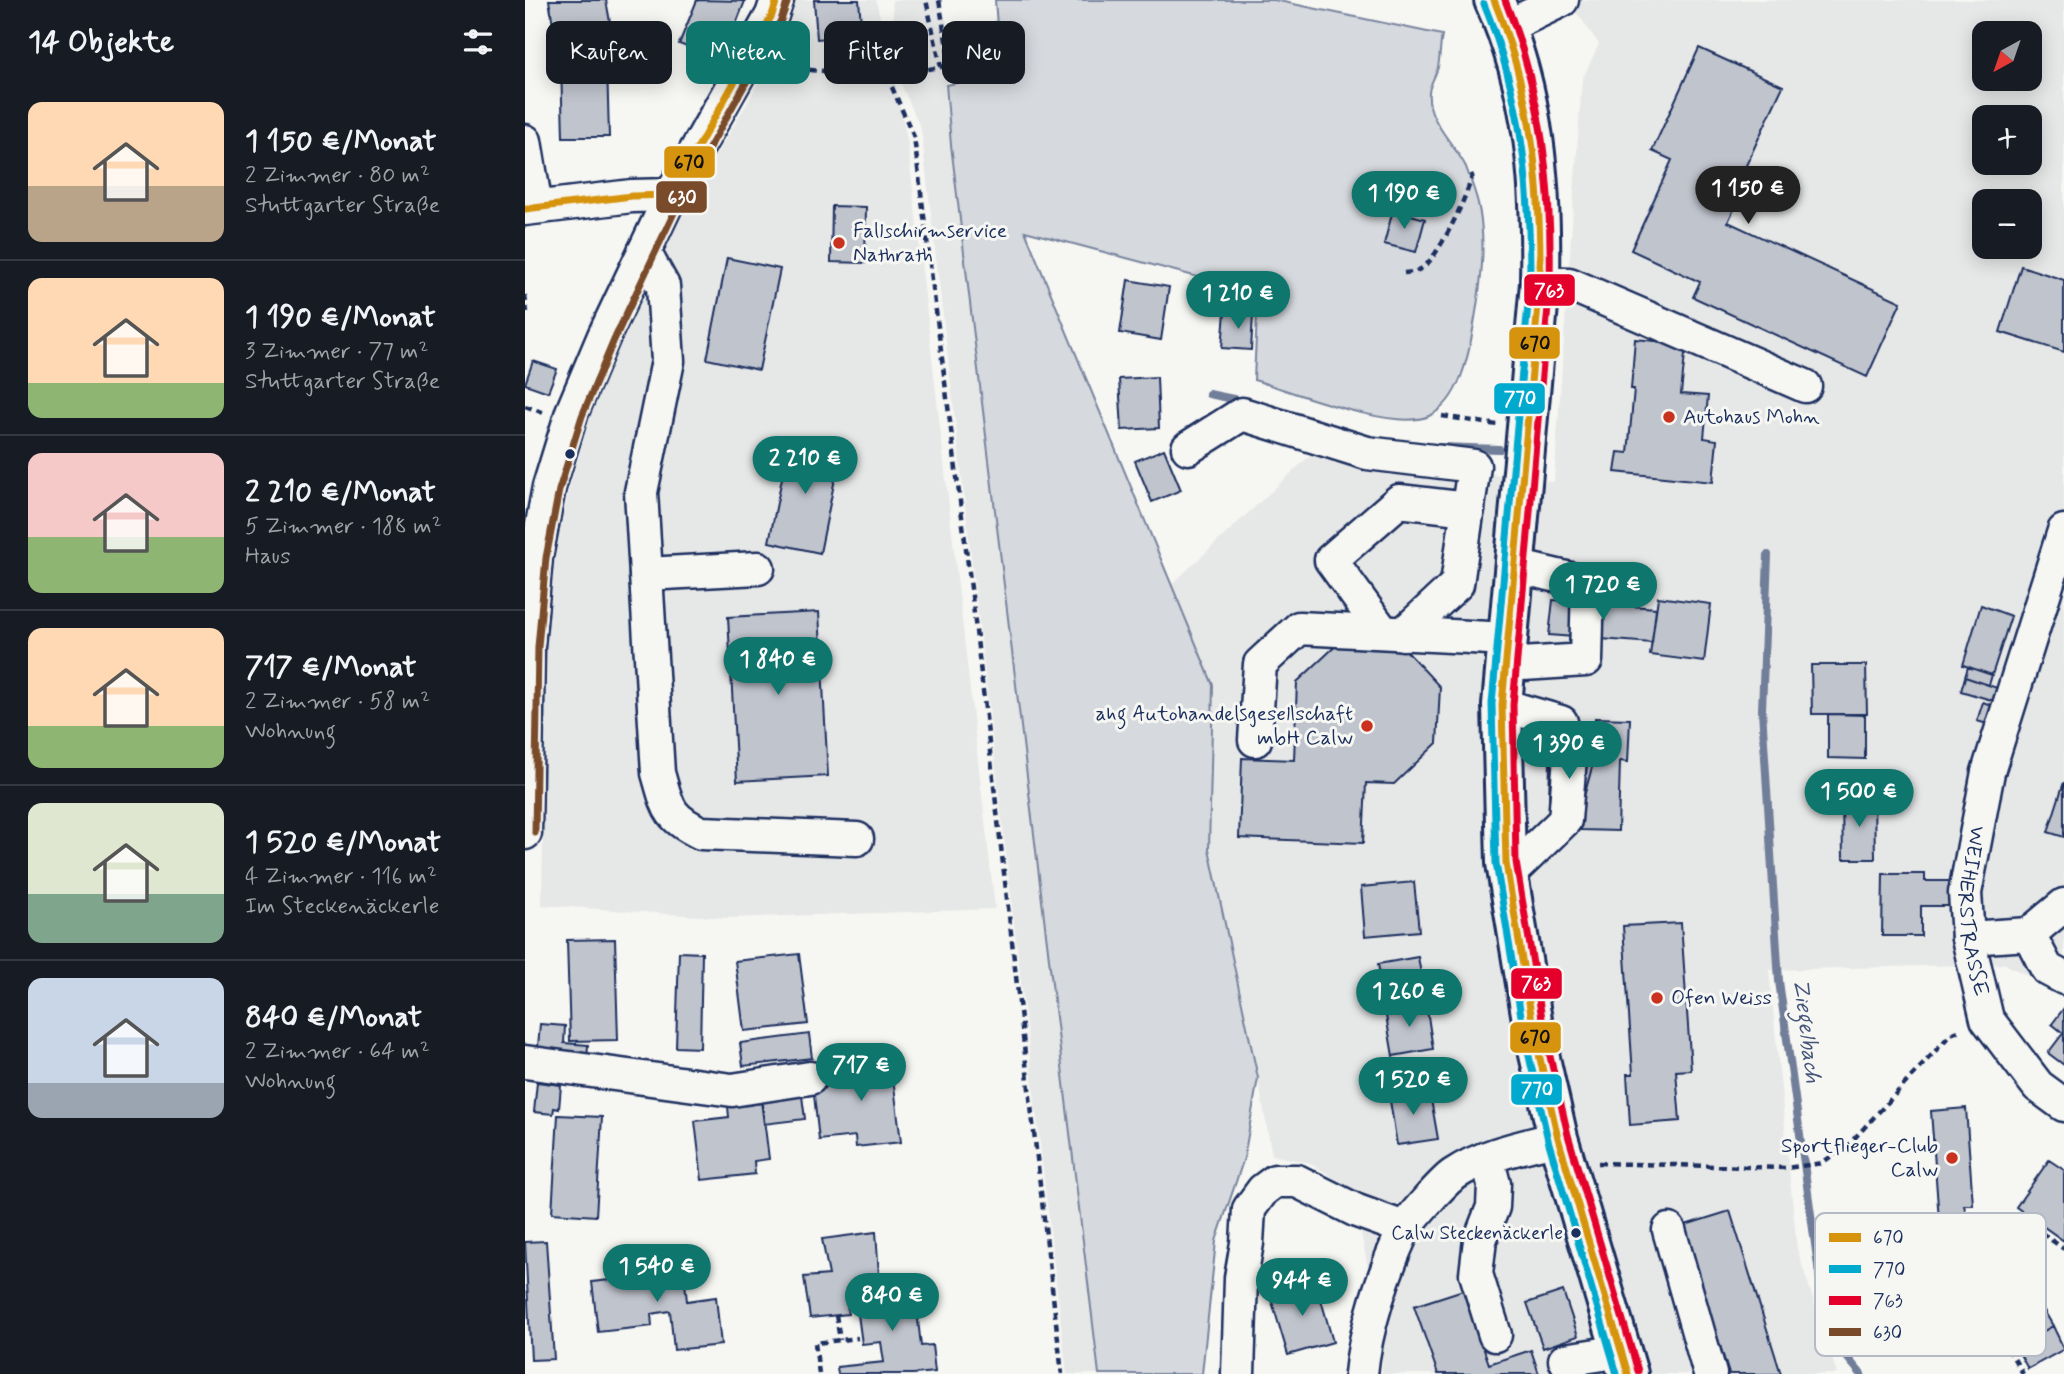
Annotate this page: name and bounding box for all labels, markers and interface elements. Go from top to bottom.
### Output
chip: Kaufen [546,21,672,84]
chip: Mieten [686,21,810,84]
chip: Filter [824,21,928,84]
chip: Neu [942,21,1025,84]
north arrow [1972,21,2042,91]
map controls [1972,21,2042,259]
text: 14 Objekte [28,23,174,62]
icon: filters [459,23,497,61]
button: + [1972,105,2042,175]
text: 1 150 €/Monat [245,122,437,161]
icon: home [84,130,168,214]
line badge: 670 [663,145,716,179]
text: 670 [674,151,704,176]
text: 2 Zimmer · 80 m² [245,161,430,191]
pin: 1 150 € [1683,166,1813,226]
pin: 1 190 € [1339,172,1469,231]
text: 1 150 € [1711,174,1785,204]
text: 1 190 € [1368,179,1440,209]
line badge: 630 [655,180,708,214]
text: 630 [667,186,697,211]
button: − [1972,189,2042,259]
text: Stuttgarter Straße [245,191,440,221]
place label: Fallschirmservice Nathrath [853,217,1007,269]
marker: Fallschirmservice Nathrath [831,235,847,251]
pin: 1 210 € [1173,272,1303,331]
line badge: 763 [1523,273,1576,307]
text: 1 210 € [1202,279,1274,309]
text: 763 [1534,279,1564,304]
text: 1 190 €/Monat [245,298,436,337]
icon: home [84,306,168,390]
line badge: 670 [1508,326,1561,360]
text: 670 [1520,332,1550,357]
text: 3 Zimmer · 77 m² [245,337,429,367]
text: Stuttgarter Straße [245,367,440,397]
line badge: 770 [1493,382,1546,415]
text: 770 [1504,387,1536,412]
place label: Autohaus Mohn [1683,403,1820,431]
marker: Autohaus Mohn [1661,409,1677,425]
pin: 2 210 € [740,436,870,496]
text: 2 210 € [769,444,841,474]
unlabelled marker [563,447,577,461]
text: 2 210 €/Monat [245,473,436,512]
icon: home [84,481,168,565]
text: 5 Zimmer · 188 m² [245,512,442,542]
text: Haus [245,542,291,572]
pin: 1 720 € [1538,562,1668,622]
text: 1 720 € [1565,570,1641,600]
pin: 1 840 € [713,638,843,697]
text: 1 840 € [740,645,816,675]
text: 717 €/Monat [245,648,417,687]
icon: home [84,656,168,740]
text: 2 Zimmer · 58 m² [245,687,430,717]
place label: ahg Autohandelsgesellschaft mbH Calw [1095,700,1353,752]
text: Wohnung [245,717,336,747]
marker: ahg Autohandelsgesellschaft mbH Calw [1359,718,1375,734]
pin: 1 390 € [1504,722,1634,781]
text: 1 390 € [1533,729,1605,759]
pin: 1 500 € [1794,770,1924,829]
text: 1 500 € [1821,777,1897,807]
text: 1 520 €/Monat [245,823,441,862]
street label: WEIHERSTRASSE [1951,823,1995,999]
icon: home [84,831,168,915]
text: 4 Zimmer · 116 m² [245,862,437,892]
text: Im Steckenäckerle [245,892,439,922]
line badge: 763 [1510,967,1563,1000]
pin: 1 260 € [1344,970,1474,1029]
text: 763 [1521,972,1551,997]
text: 1 260 € [1372,977,1446,1007]
water label: Ziegelbach [1783,977,1827,1085]
place label: Ofen Weiss [1671,984,1772,1012]
marker: Ofen Weiss [1649,990,1665,1006]
text: 840 €/Monat [245,998,422,1037]
icon: home [84,1006,168,1090]
line badge: 670 [1509,1021,1562,1054]
text: 670 [1520,1026,1550,1051]
text: 2 Zimmer · 64 m² [245,1037,430,1067]
pin: 717 € [812,1044,910,1103]
text: 717 € [832,1051,890,1081]
pin: 1 520 € [1348,1058,1478,1117]
text: 1 520 € [1375,1065,1451,1095]
text: Wohnung [245,1067,336,1097]
line badge: 770 [1510,1073,1563,1106]
text: 770 [1521,1078,1553,1103]
place label: Sportflieger-Club Calw [1781,1132,1938,1184]
marker: Sportflieger-Club Calw [1944,1150,1960,1166]
legend [1815,1213,2046,1356]
place label: Calw Steckenäckerle [1391,1221,1563,1246]
marker: Calw Steckenäckerle [1569,1226,1583,1240]
text: 670 [1873,1226,1904,1251]
pin: 1 540 € [592,1244,722,1304]
text: 1 540 € [619,1252,695,1282]
pin: 944 € [1253,1258,1351,1318]
text: 770 [1873,1258,1906,1283]
text: 944 € [1272,1266,1332,1296]
pin: 840 € [843,1274,941,1333]
text: 840 € [861,1281,923,1311]
text: 763 [1873,1289,1903,1314]
text: 630 [1873,1321,1902,1346]

